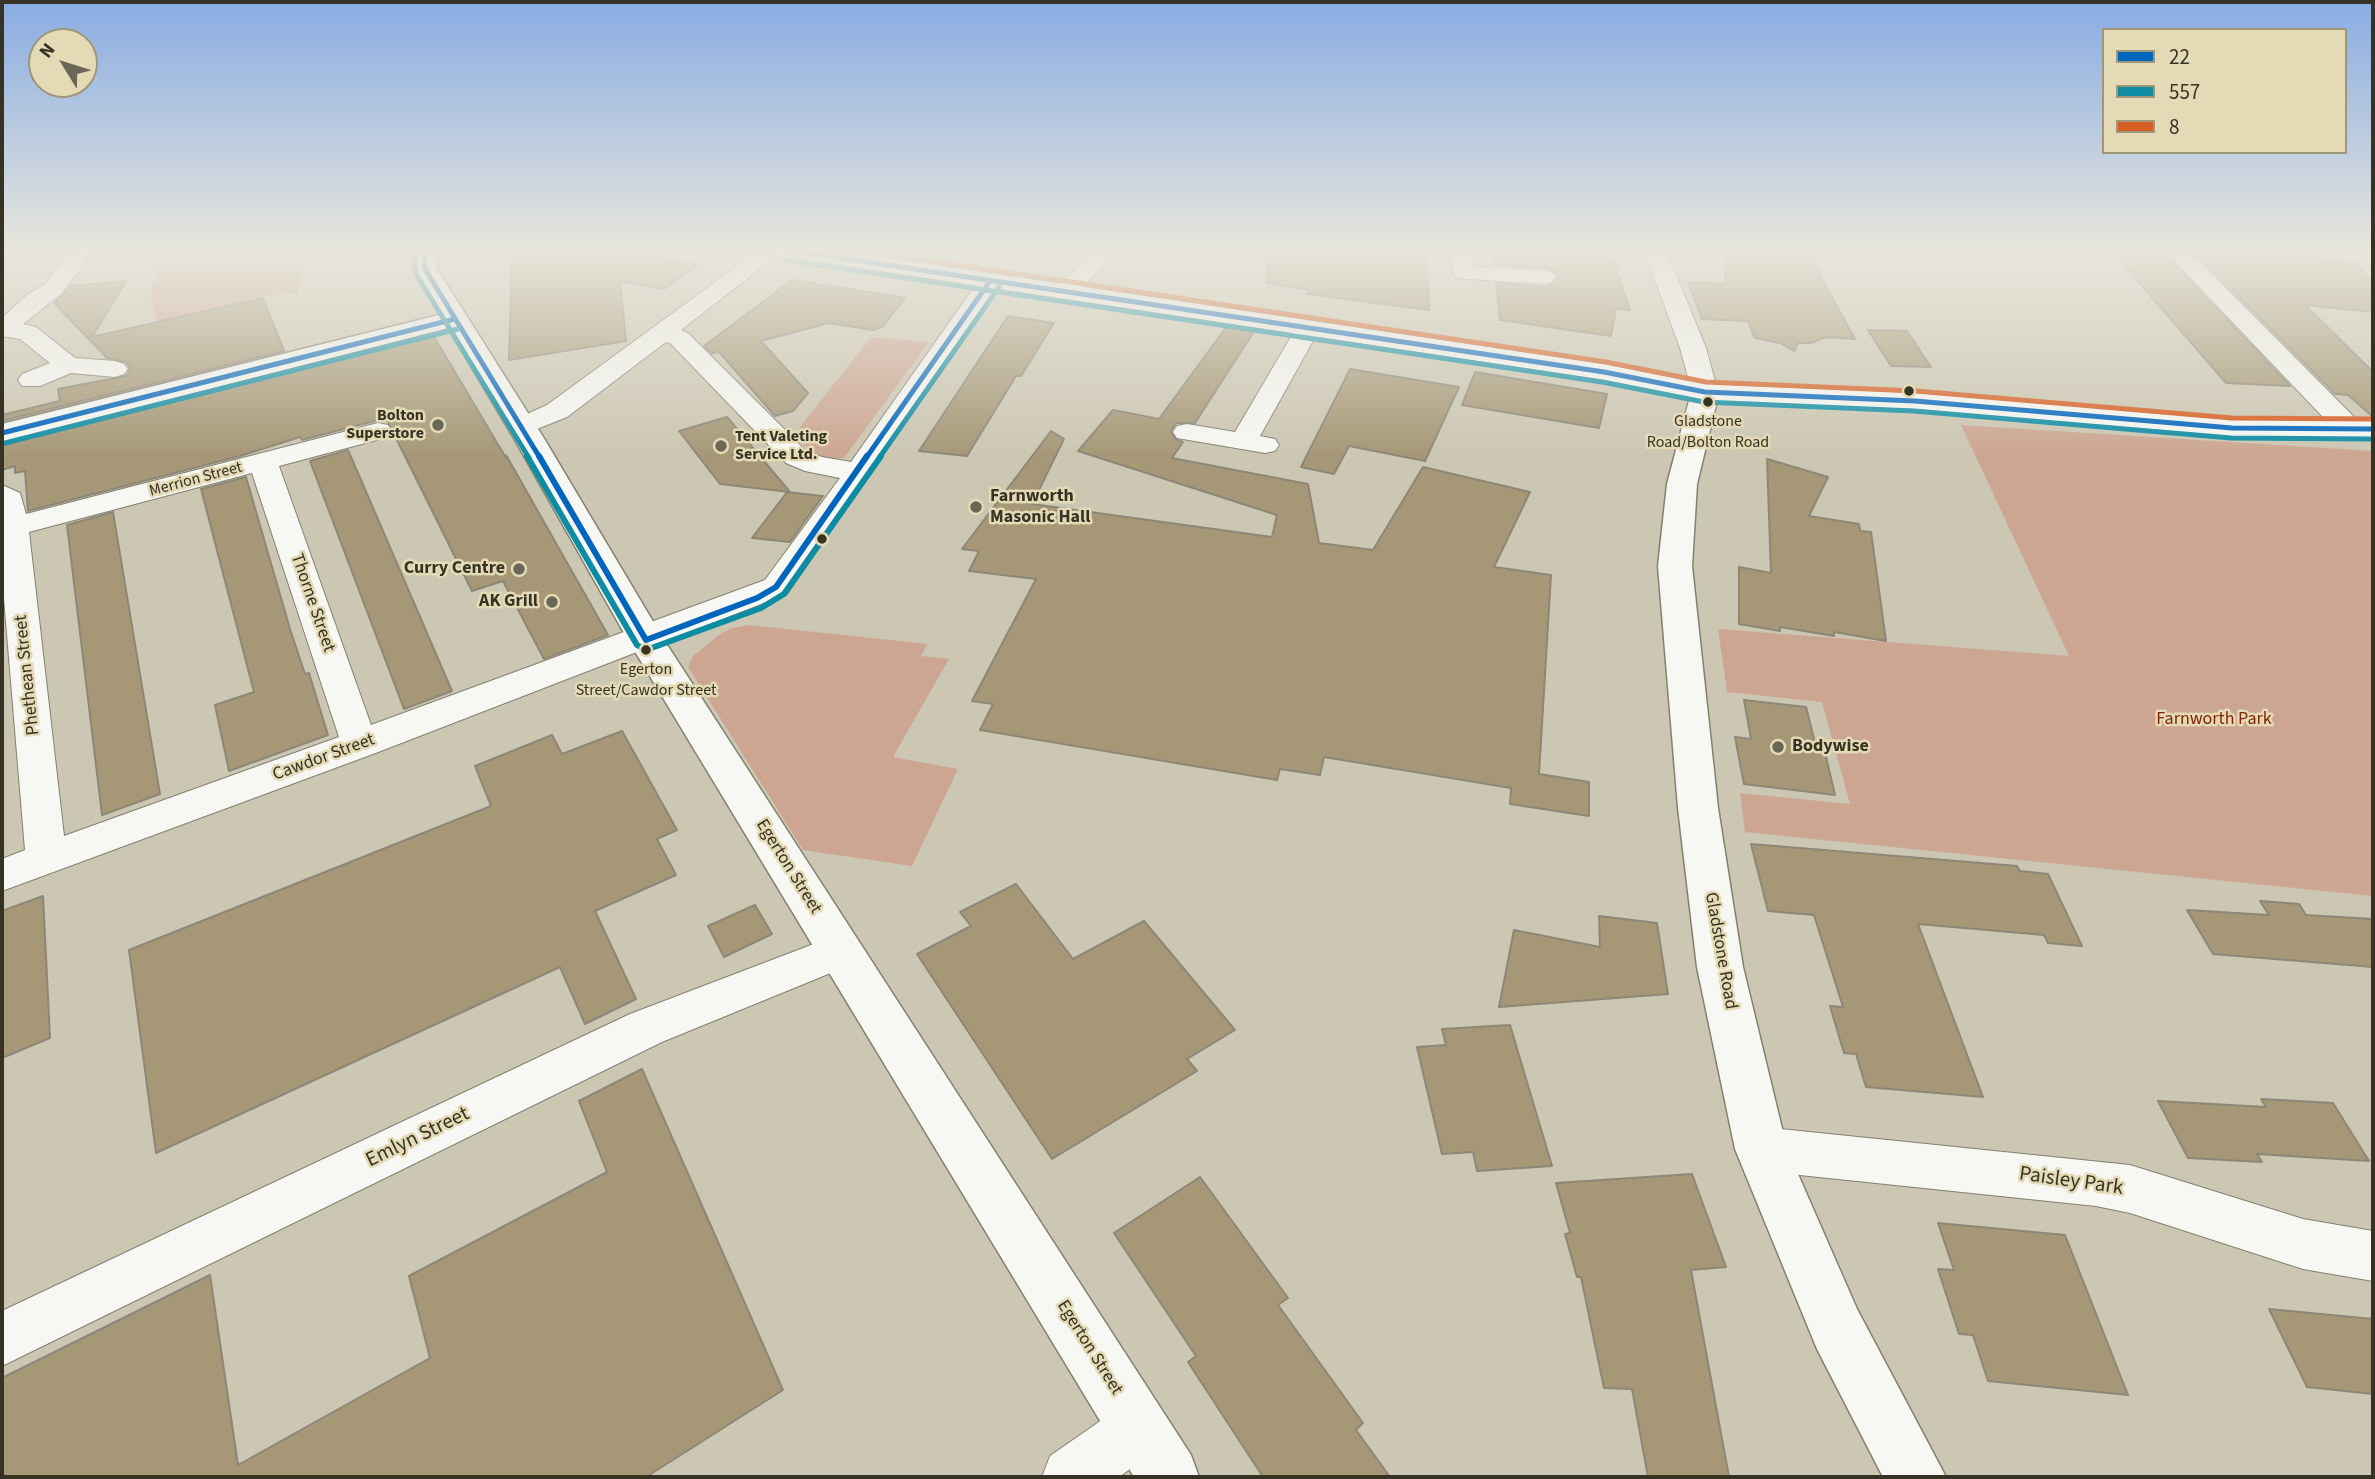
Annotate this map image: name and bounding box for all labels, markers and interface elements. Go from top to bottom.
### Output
north arrow [28,28,98,98]
legend [2102,28,2347,154]
text: N [33,38,62,64]
text: 22 [2169,42,2190,72]
text: 557 [2169,77,2200,107]
text: 8 [2169,112,2179,142]
unlabelled marker [1902,384,1916,398]
marker: Gladstone Road/Bolton Road [1701,395,1715,409]
place label: Bolton Superstore [346,406,424,444]
place label: Gladstone Road/Bolton Road [1647,412,1769,450]
marker: Bolton Superstore [430,417,446,433]
place label: Tent Valeting Service Ltd. [735,427,827,465]
marker: Tent Valeting Service Ltd. [713,438,729,454]
street label: Merrion Street [147,458,245,502]
place label: Farnworth Masonic Hall [990,486,1090,528]
marker: Farnworth Masonic Hall [968,499,984,515]
unlabelled marker [815,532,829,546]
street label: Thorne Street [285,551,339,655]
place label: Curry Centre [404,558,505,580]
marker: Curry Centre [511,561,527,577]
place label: AK Grill [479,591,538,613]
marker: AK Grill [544,594,560,610]
street label: Phethean Street [11,614,45,736]
marker: Egerton Street/Cawdor Street [639,643,653,657]
place label: Egerton Street/Cawdor Street [576,660,716,698]
park label: Farnworth Park [2156,709,2272,731]
street label: Cawdor Street [270,730,378,786]
place label: Bodywise [1792,736,1869,758]
marker: Bodywise [1770,739,1786,755]
street label: Egerton Street [750,816,826,918]
street label: Gladstone Road [1699,891,1741,1011]
street label: Emlyn Street [362,1102,474,1174]
street label: Paisley Park [2017,1162,2125,1202]
street label: Egerton Street [1051,1297,1127,1399]

